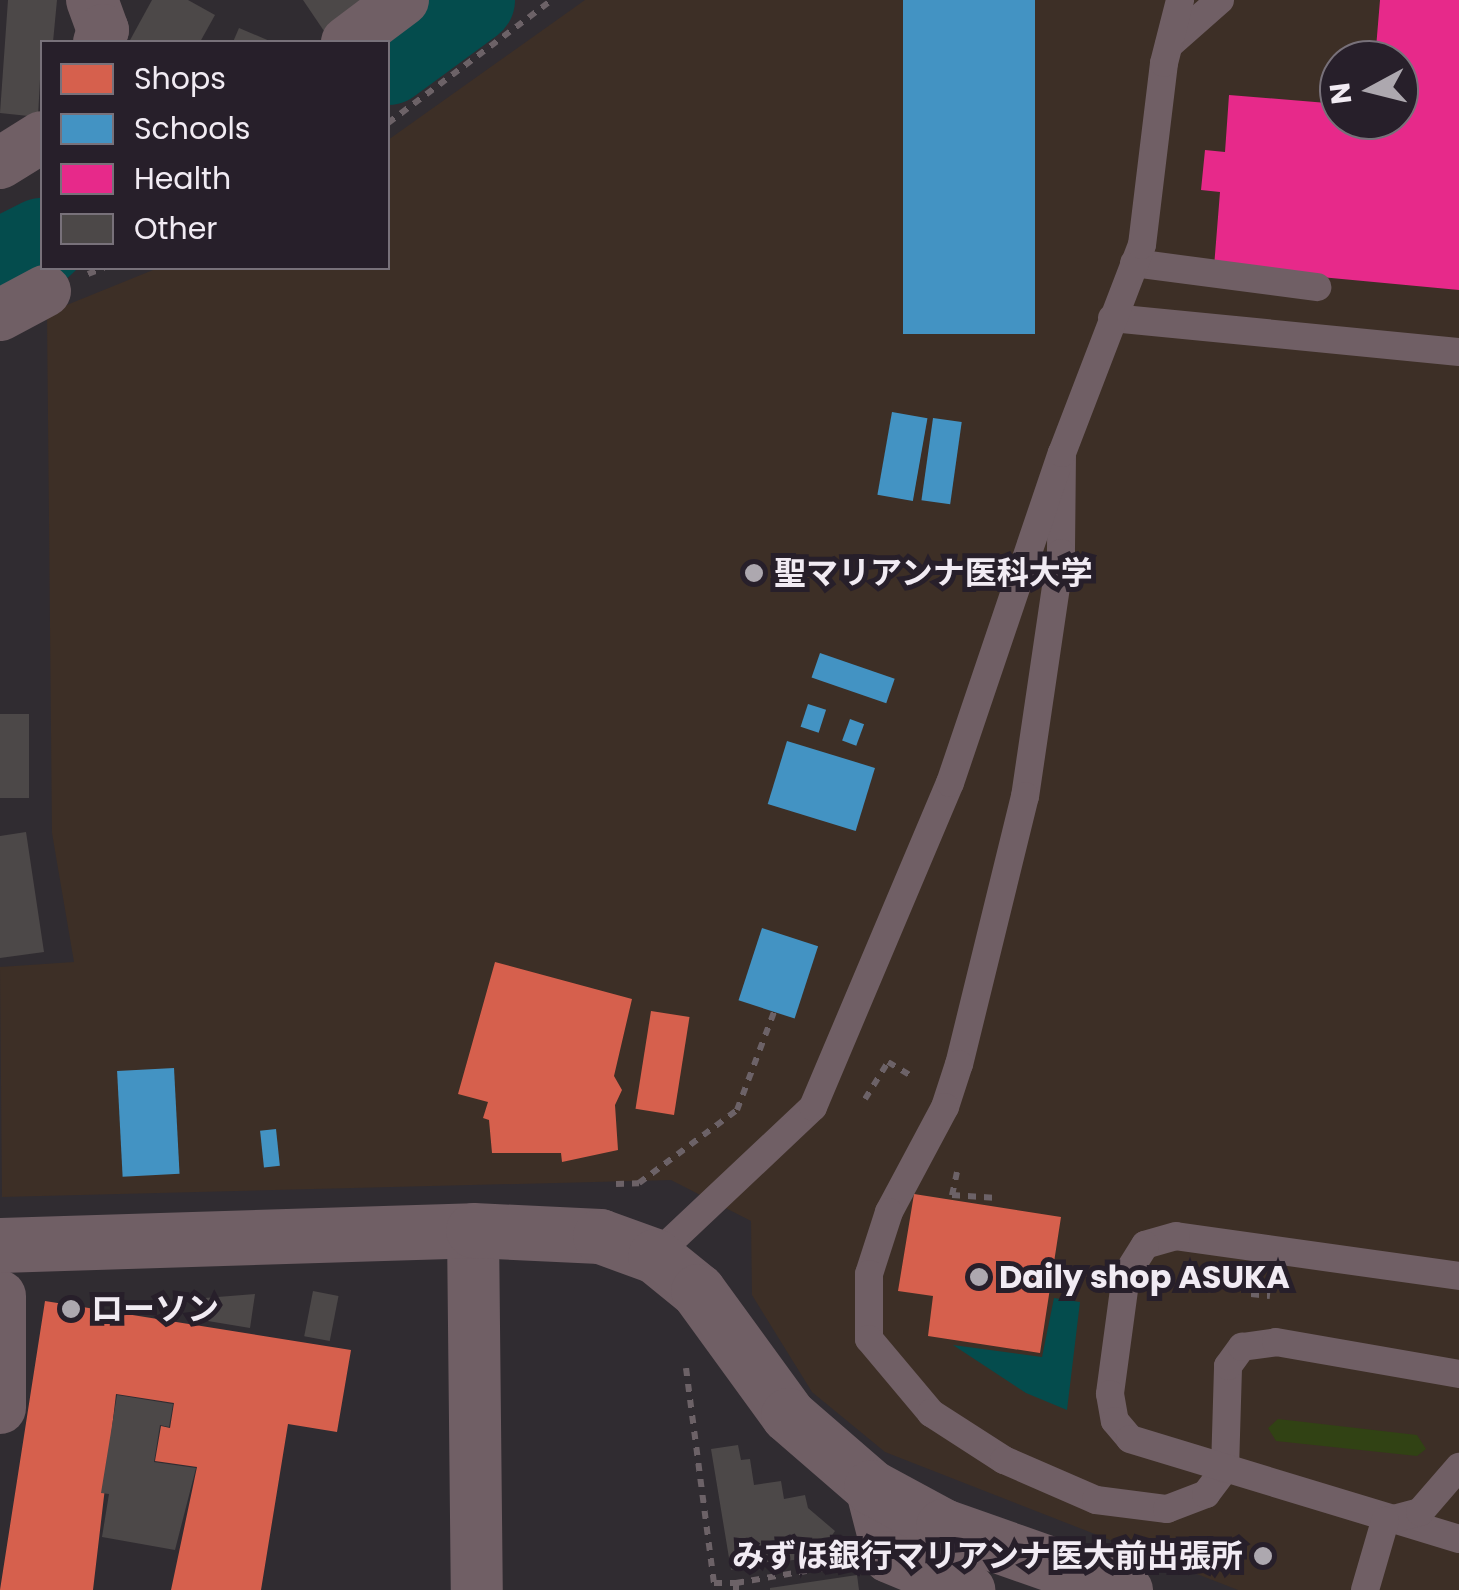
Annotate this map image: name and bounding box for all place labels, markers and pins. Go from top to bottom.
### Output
place label: 聖マリアンナ医科大学 [774,554,1094,592]
marker: 聖マリアンナ医科大学 [743,562,765,584]
place label: Daily shop ASUKA [999,1258,1290,1296]
marker: Daily shop ASUKA [968,1266,990,1288]
place label: ローソン [91,1290,219,1328]
marker: ローソン [60,1298,82,1320]
place label: みずほ銀行マリアンナ医大前出張所 [731,1537,1243,1575]
marker: みずほ銀行マリアンナ医大前出張所 [1252,1545,1274,1567]

